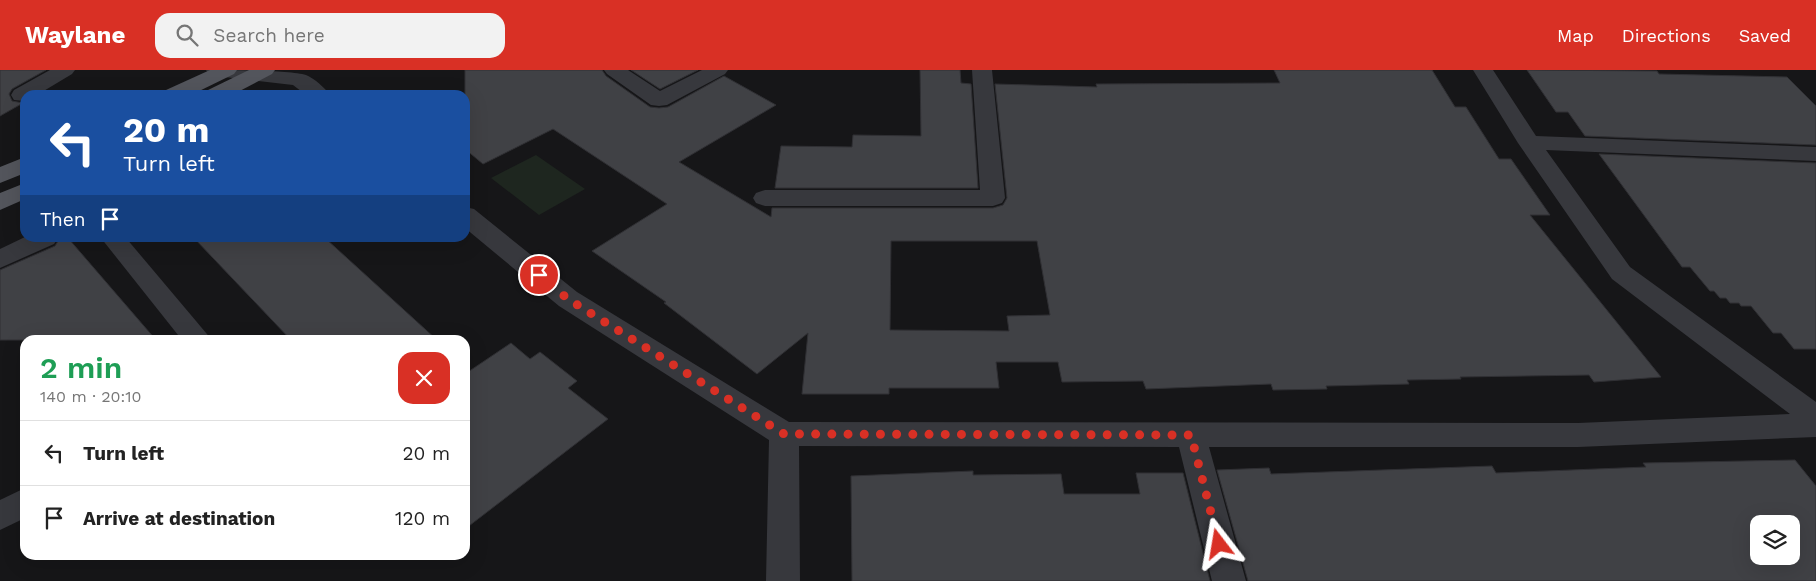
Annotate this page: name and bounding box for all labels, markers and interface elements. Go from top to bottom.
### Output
search box [155,13,505,58]
text: Waylane [25,21,125,49]
icon: search [173,21,201,49]
text: Search here [213,24,325,47]
text: Map [1557,25,1594,46]
text: Directions [1622,25,1711,46]
text: Saved [1739,25,1791,46]
text: 20 m [123,109,209,151]
icon: left [40,110,105,175]
text: Turn left [123,151,215,176]
icon: arrive [96,205,124,233]
text: Then [40,208,86,231]
pin [518,254,560,296]
icon: arrive [525,261,553,289]
text: 2 min [40,350,122,385]
button: close [398,352,450,404]
text: 140 m · 20:10 [40,387,141,406]
icon: left [40,439,68,467]
text: Turn left [83,442,164,465]
text: 20 m [403,442,450,465]
icon: arrive [40,504,68,532]
text: Arrive at destination [83,507,275,530]
text: 120 m [395,507,450,530]
map controls [1750,515,1800,565]
button: layers [1750,515,1800,565]
position arrow [1192,517,1244,569]

